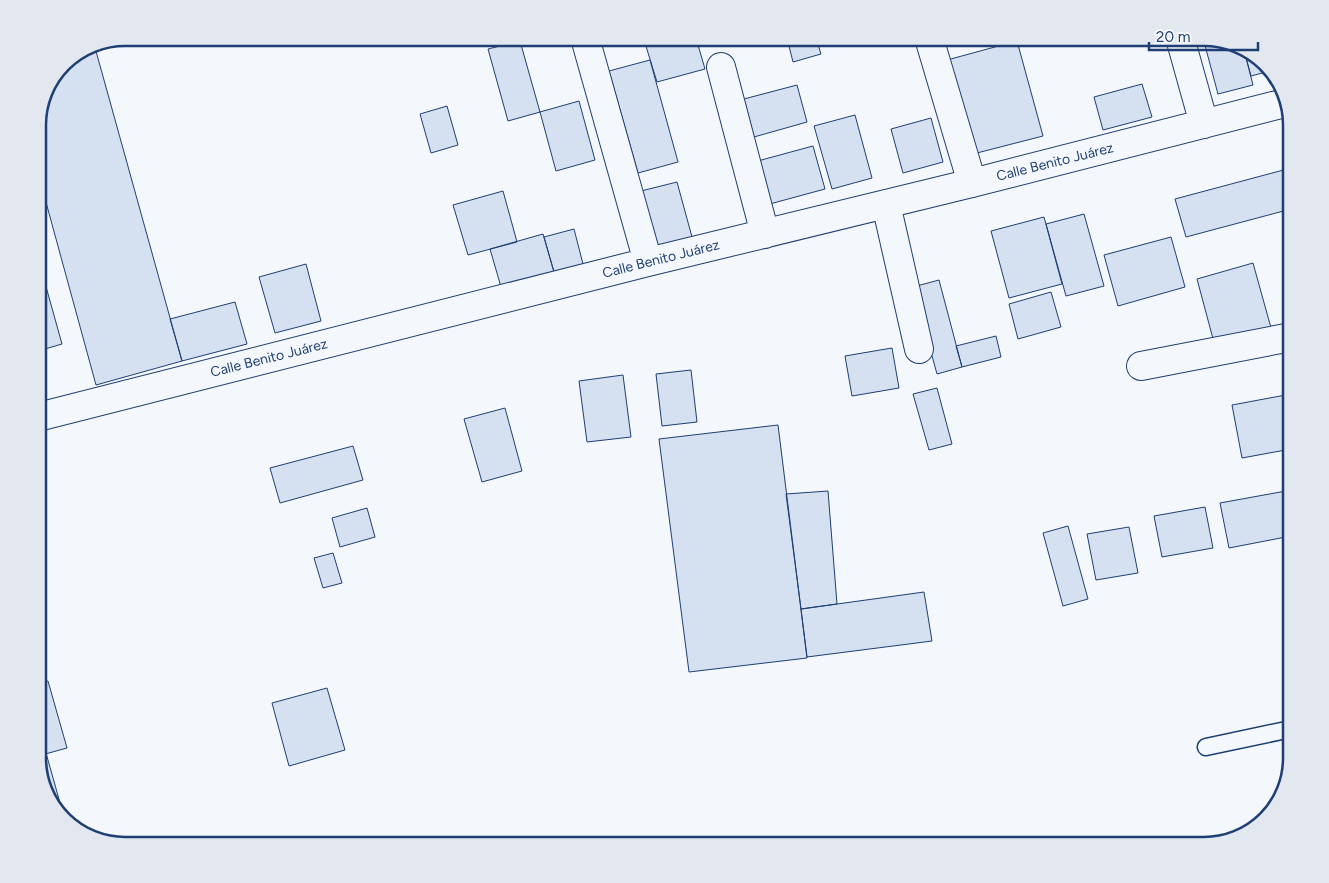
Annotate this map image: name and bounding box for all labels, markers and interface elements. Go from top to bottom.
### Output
scale bar [1149,20,1258,52]
text: 20 m [1156,28,1190,46]
street label: Calle Benito Juárez [995,139,1115,185]
street label: Calle Benito Juárez [601,236,721,282]
street label: Calle Benito Juárez [209,335,329,381]

